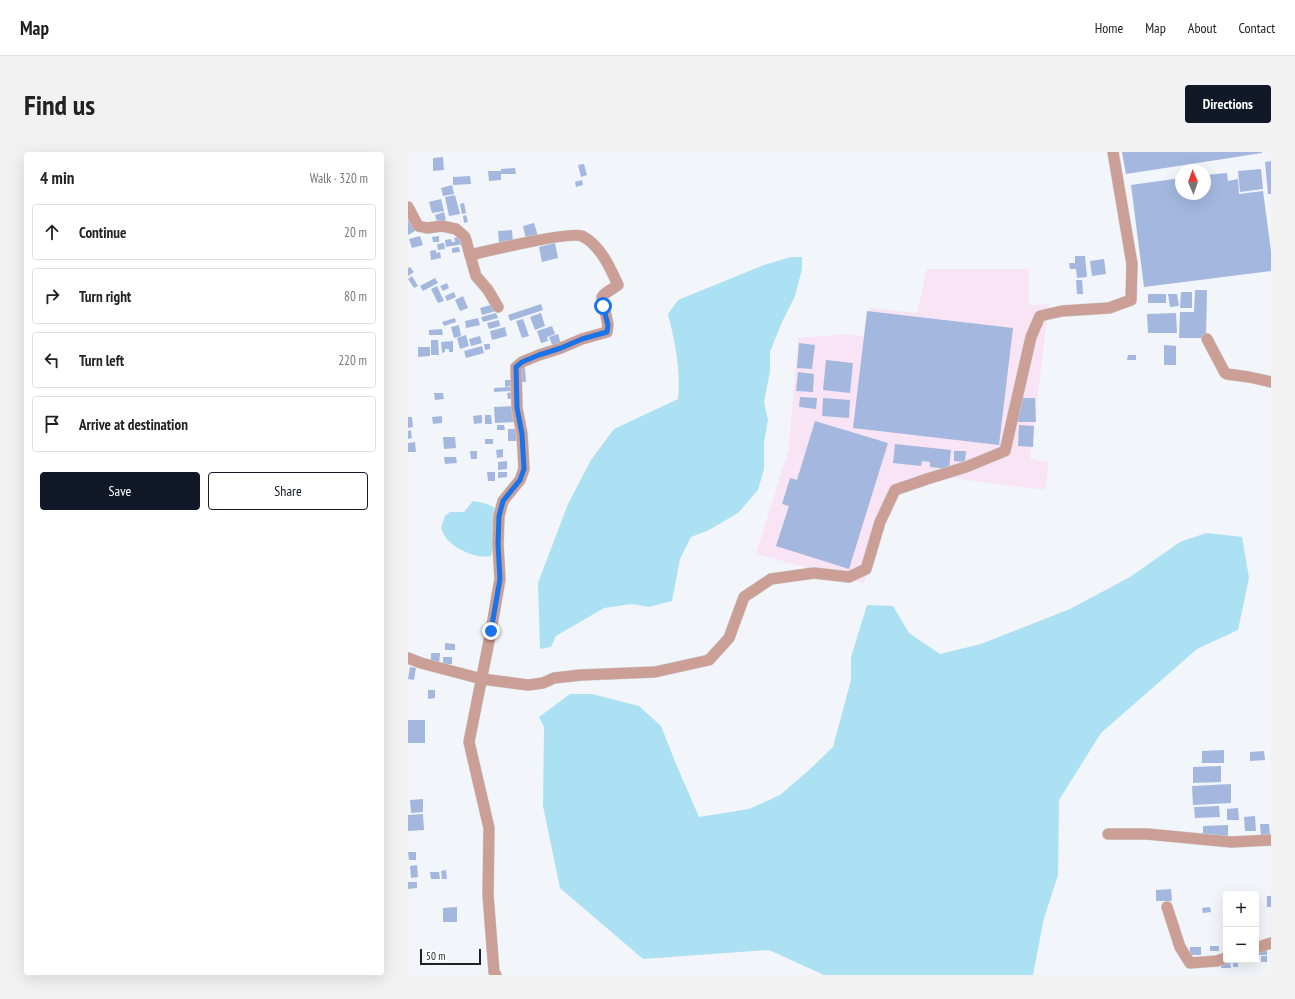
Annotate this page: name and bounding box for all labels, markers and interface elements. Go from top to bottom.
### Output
text: Map [20,16,49,40]
text: Home [1095,19,1123,37]
text: Map [1145,19,1166,37]
text: About [1188,19,1217,37]
text: Contact [1239,19,1275,37]
button: Directions [1185,85,1271,123]
text: Find us [24,86,95,123]
north arrow [1175,164,1211,200]
text: 4 min [40,167,74,189]
text: Walk · 320 m [310,170,368,187]
icon: ahead [41,221,63,243]
text: Continue [79,223,126,242]
text: 20 m [344,224,367,241]
icon: right [41,285,63,307]
text: Turn right [79,287,131,306]
text: 80 m [344,288,367,305]
route start [594,297,612,315]
icon: left [41,349,63,371]
text: Turn left [79,351,124,370]
text: 220 m [338,352,367,369]
icon: arrive [41,413,63,435]
text: Arrive at destination [79,415,188,434]
button: Save [40,472,200,510]
button: Share [208,472,368,510]
route end [482,622,500,640]
map controls [1223,891,1259,963]
button: + [1223,891,1259,927]
button: − [1223,927,1259,963]
scale bar [420,947,481,966]
text: 50 m [426,949,445,963]

